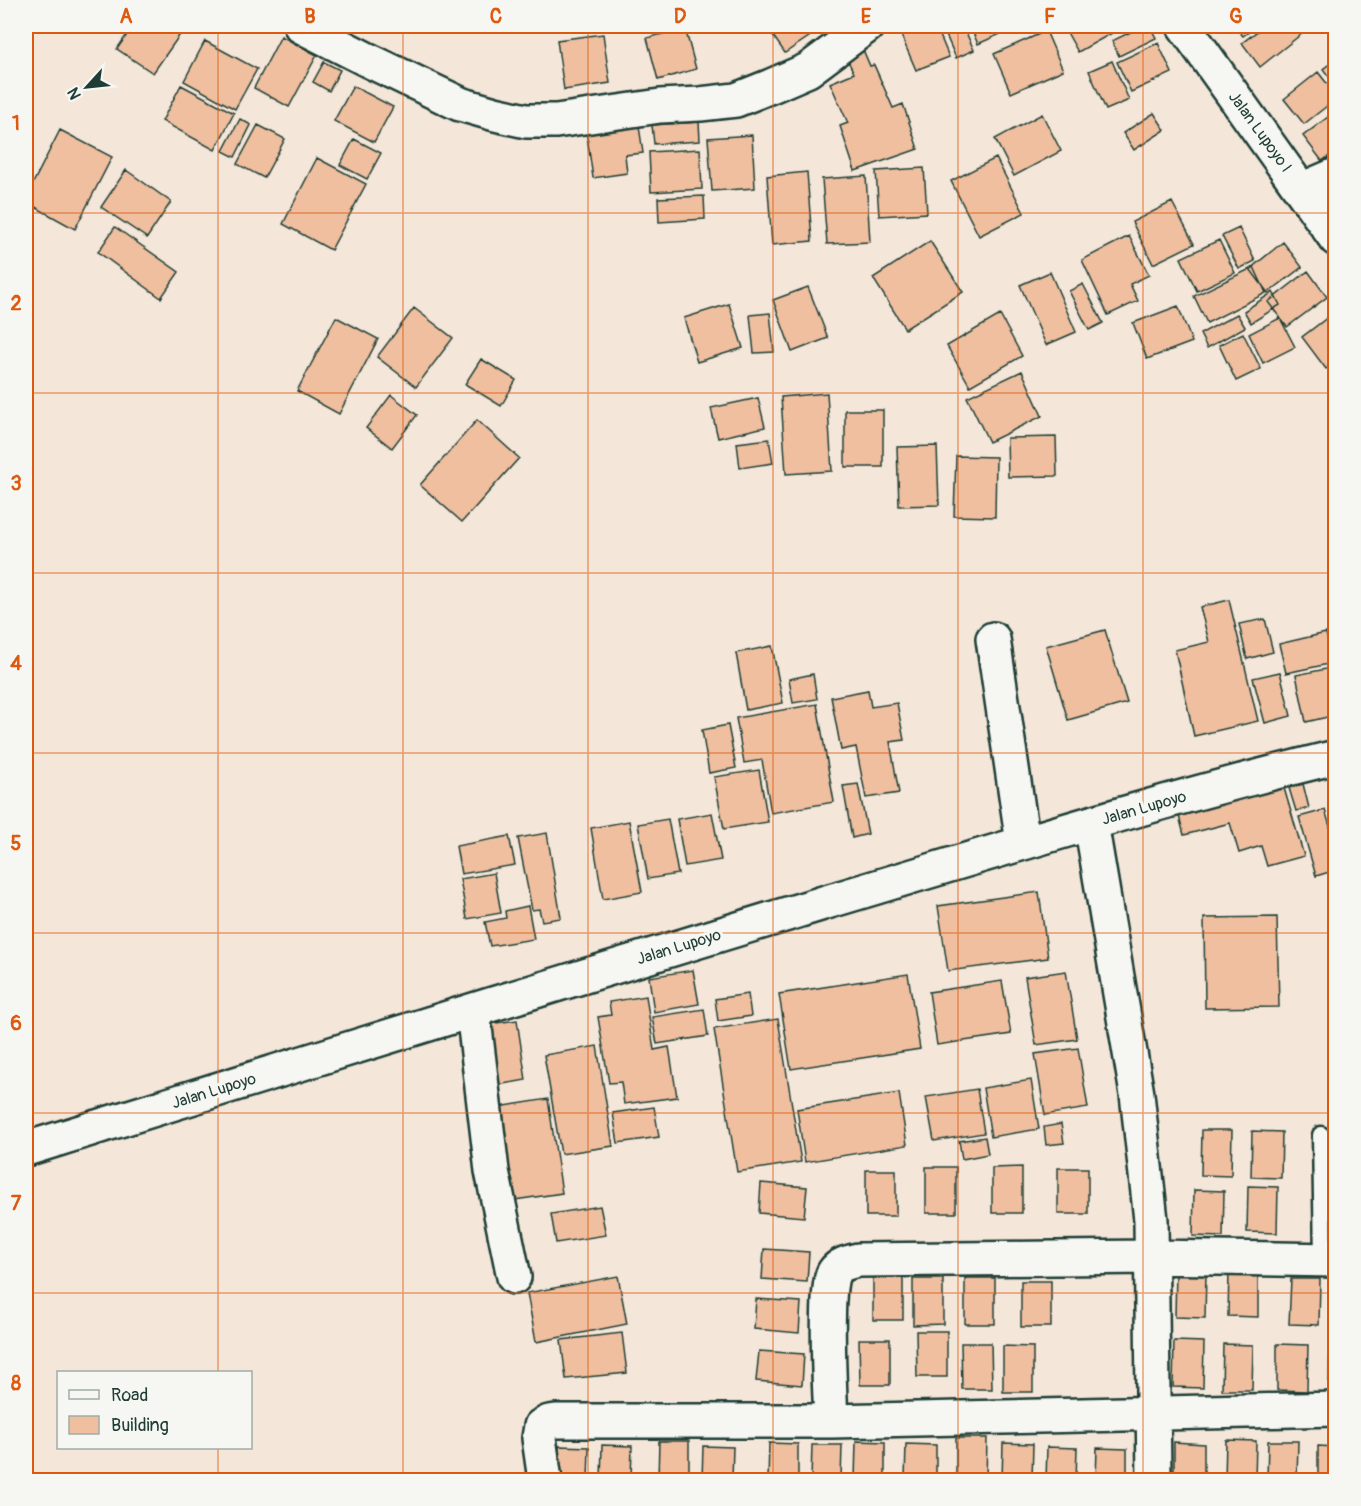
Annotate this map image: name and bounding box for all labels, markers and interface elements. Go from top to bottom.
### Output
text: A [120,4,133,29]
text: B [304,4,316,29]
text: C [490,4,502,29]
text: D [674,4,687,29]
text: E [861,4,872,29]
text: F [1044,4,1056,29]
text: G [1229,4,1243,29]
north arrow [57,57,117,117]
text: N [63,84,86,103]
street label: Jalan Lupoyo I [1224,88,1296,176]
text: 1 [12,111,20,136]
text: 2 [10,291,22,316]
text: 3 [10,471,22,496]
text: 4 [10,651,22,676]
street label: Jalan Lupoyo [1099,786,1189,830]
text: 5 [11,831,22,856]
street label: Jalan Lupoyo [634,925,724,969]
text: 6 [10,1011,22,1036]
street label: Jalan Lupoyo [169,1069,259,1113]
text: 7 [11,1191,22,1216]
text: 8 [11,1371,21,1396]
legend [57,1371,252,1449]
text: Road [111,1384,148,1407]
text: Building [111,1414,169,1437]

